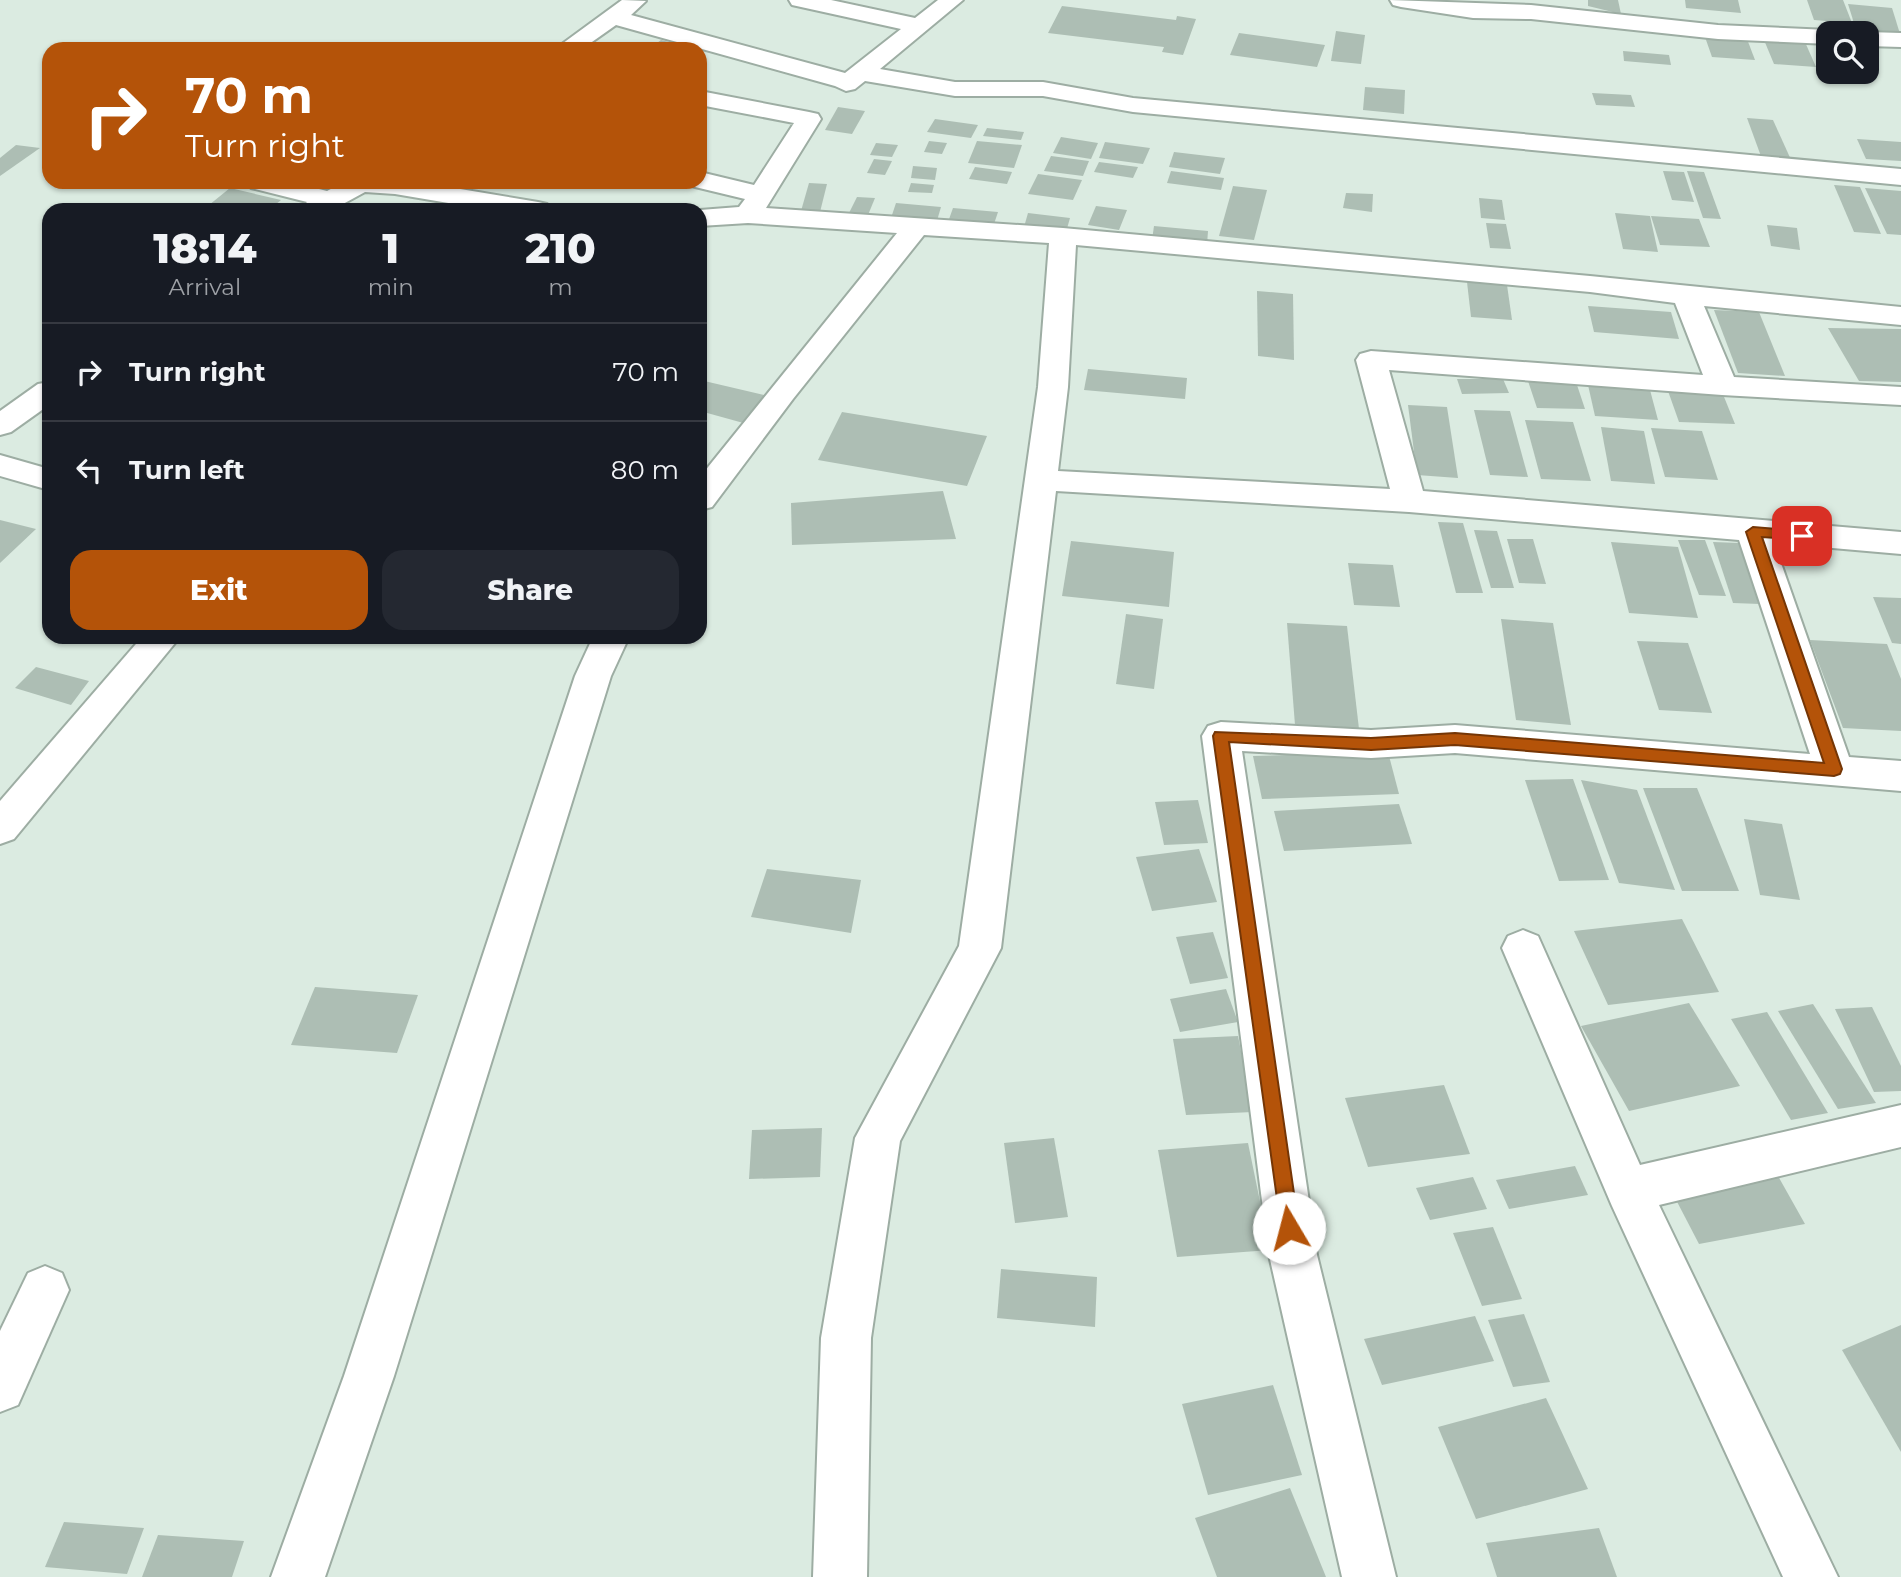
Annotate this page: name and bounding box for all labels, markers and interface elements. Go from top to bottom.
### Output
map controls [1816,21,1879,84]
button: search [1816,21,1879,84]
text: 70 m [185,66,313,125]
icon: right [70,70,161,161]
text: Turn right [185,126,345,165]
text: 18:14 [153,222,257,274]
text: 1 [382,222,399,274]
text: 210 [525,222,596,274]
text: Arrival [169,273,241,301]
text: min [368,273,414,301]
text: m [548,273,573,301]
icon: right [70,353,108,391]
text: Turn right [129,356,265,388]
text: 70 m [613,356,679,388]
icon: left [70,451,108,489]
text: Turn left [129,454,245,486]
text: 80 m [611,454,679,486]
pin [1772,506,1832,566]
icon: arrive [1783,517,1821,555]
button: Exit [70,550,368,630]
button: Share [382,550,679,630]
position arrow [1252,1191,1326,1265]

